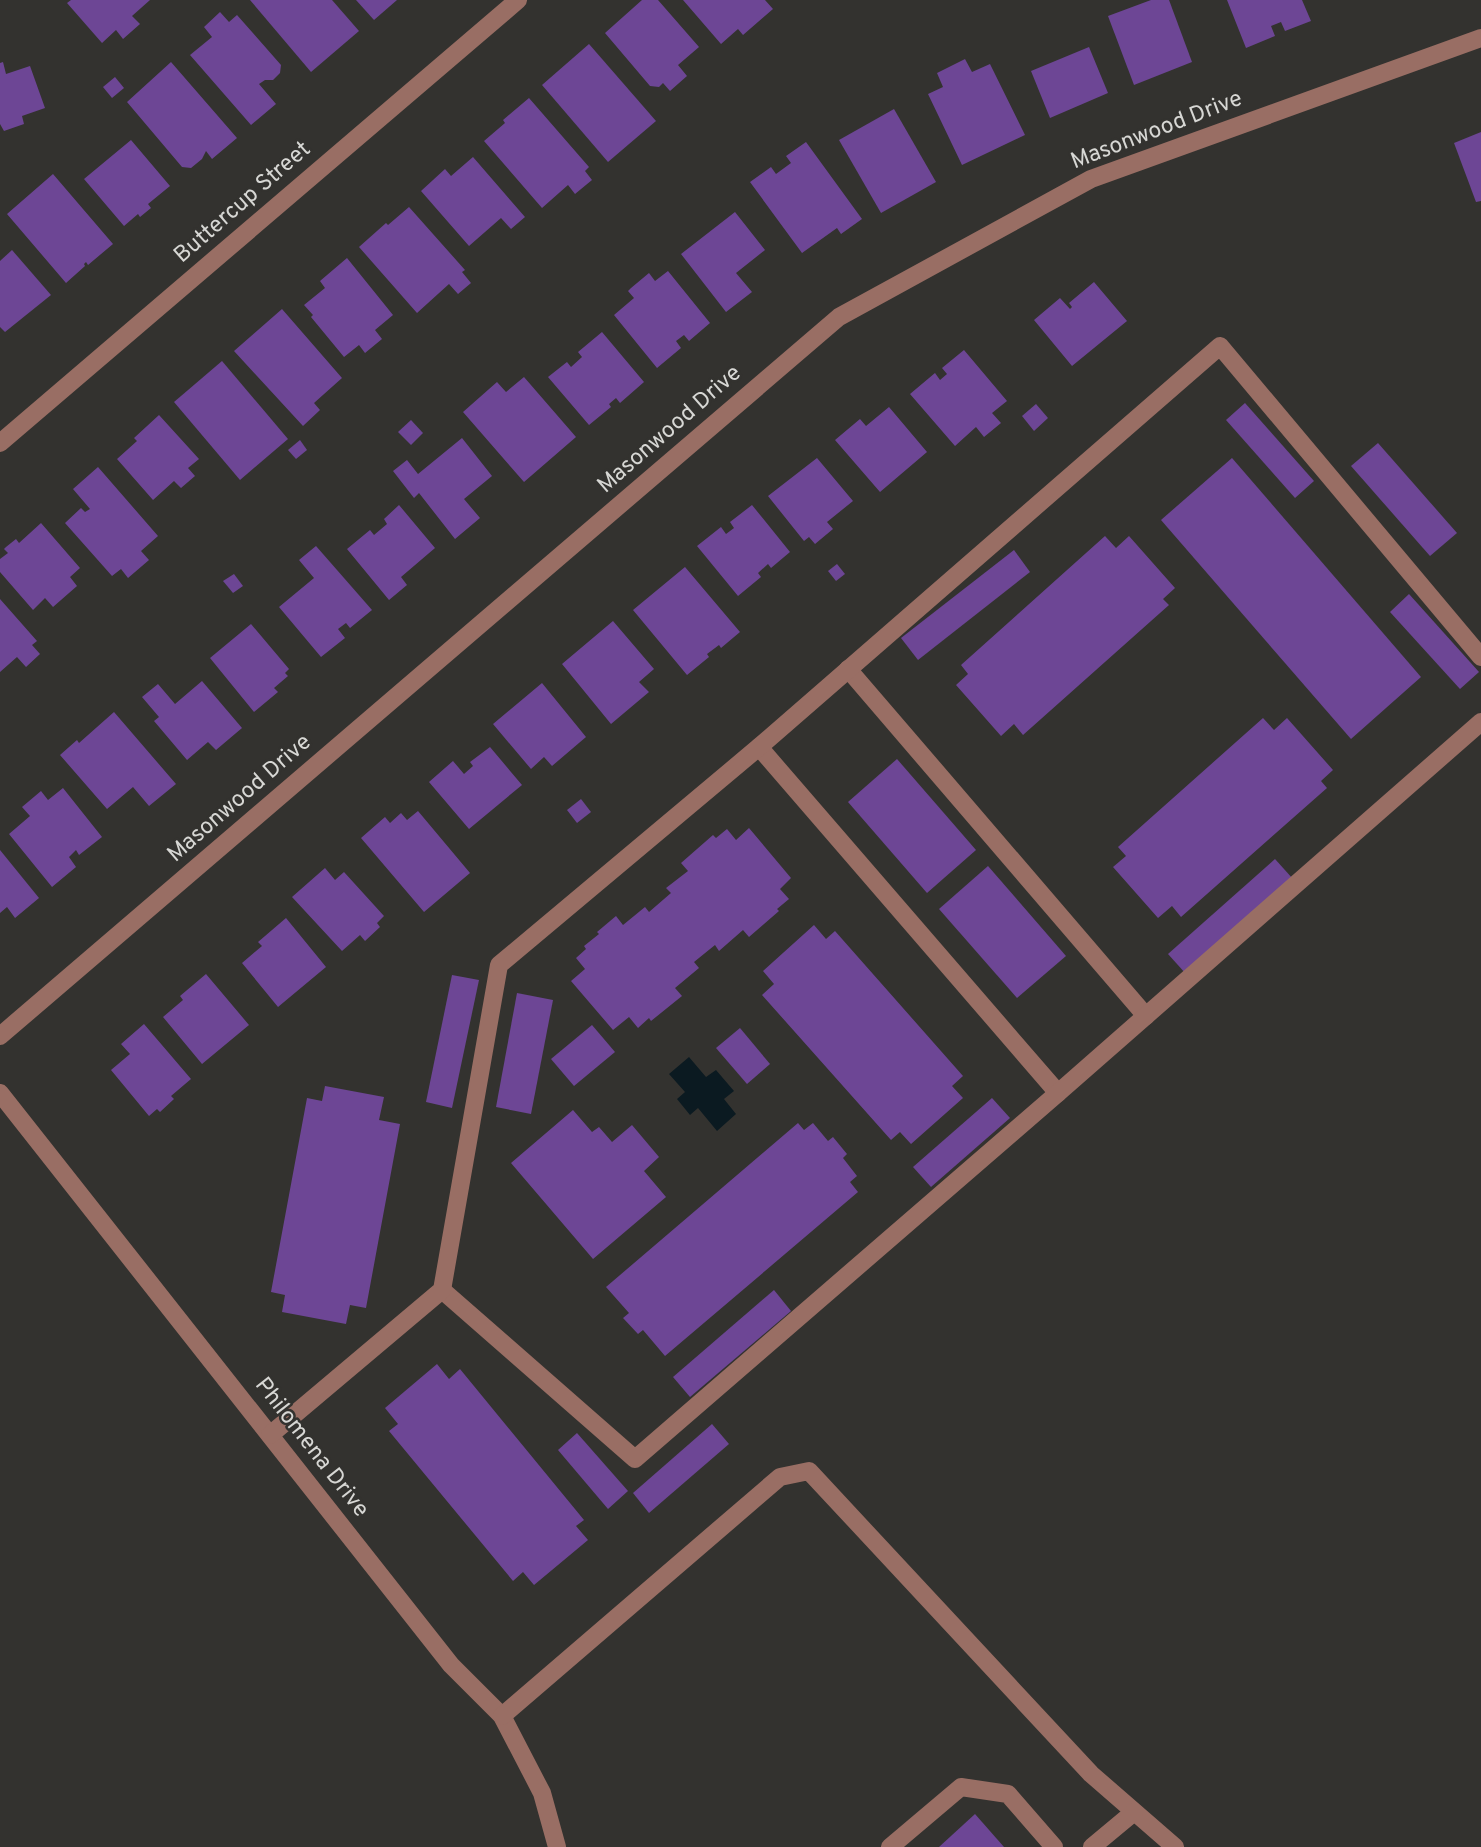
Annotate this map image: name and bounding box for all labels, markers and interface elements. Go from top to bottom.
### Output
street label: Masonwood Drive [1067,85,1247,177]
street label: Buttercup Street [169,136,317,270]
street label: Masonwood Drive [592,360,748,500]
street label: Masonwood Drive [162,729,318,869]
street label: Philomena Drive [247,1372,375,1524]

